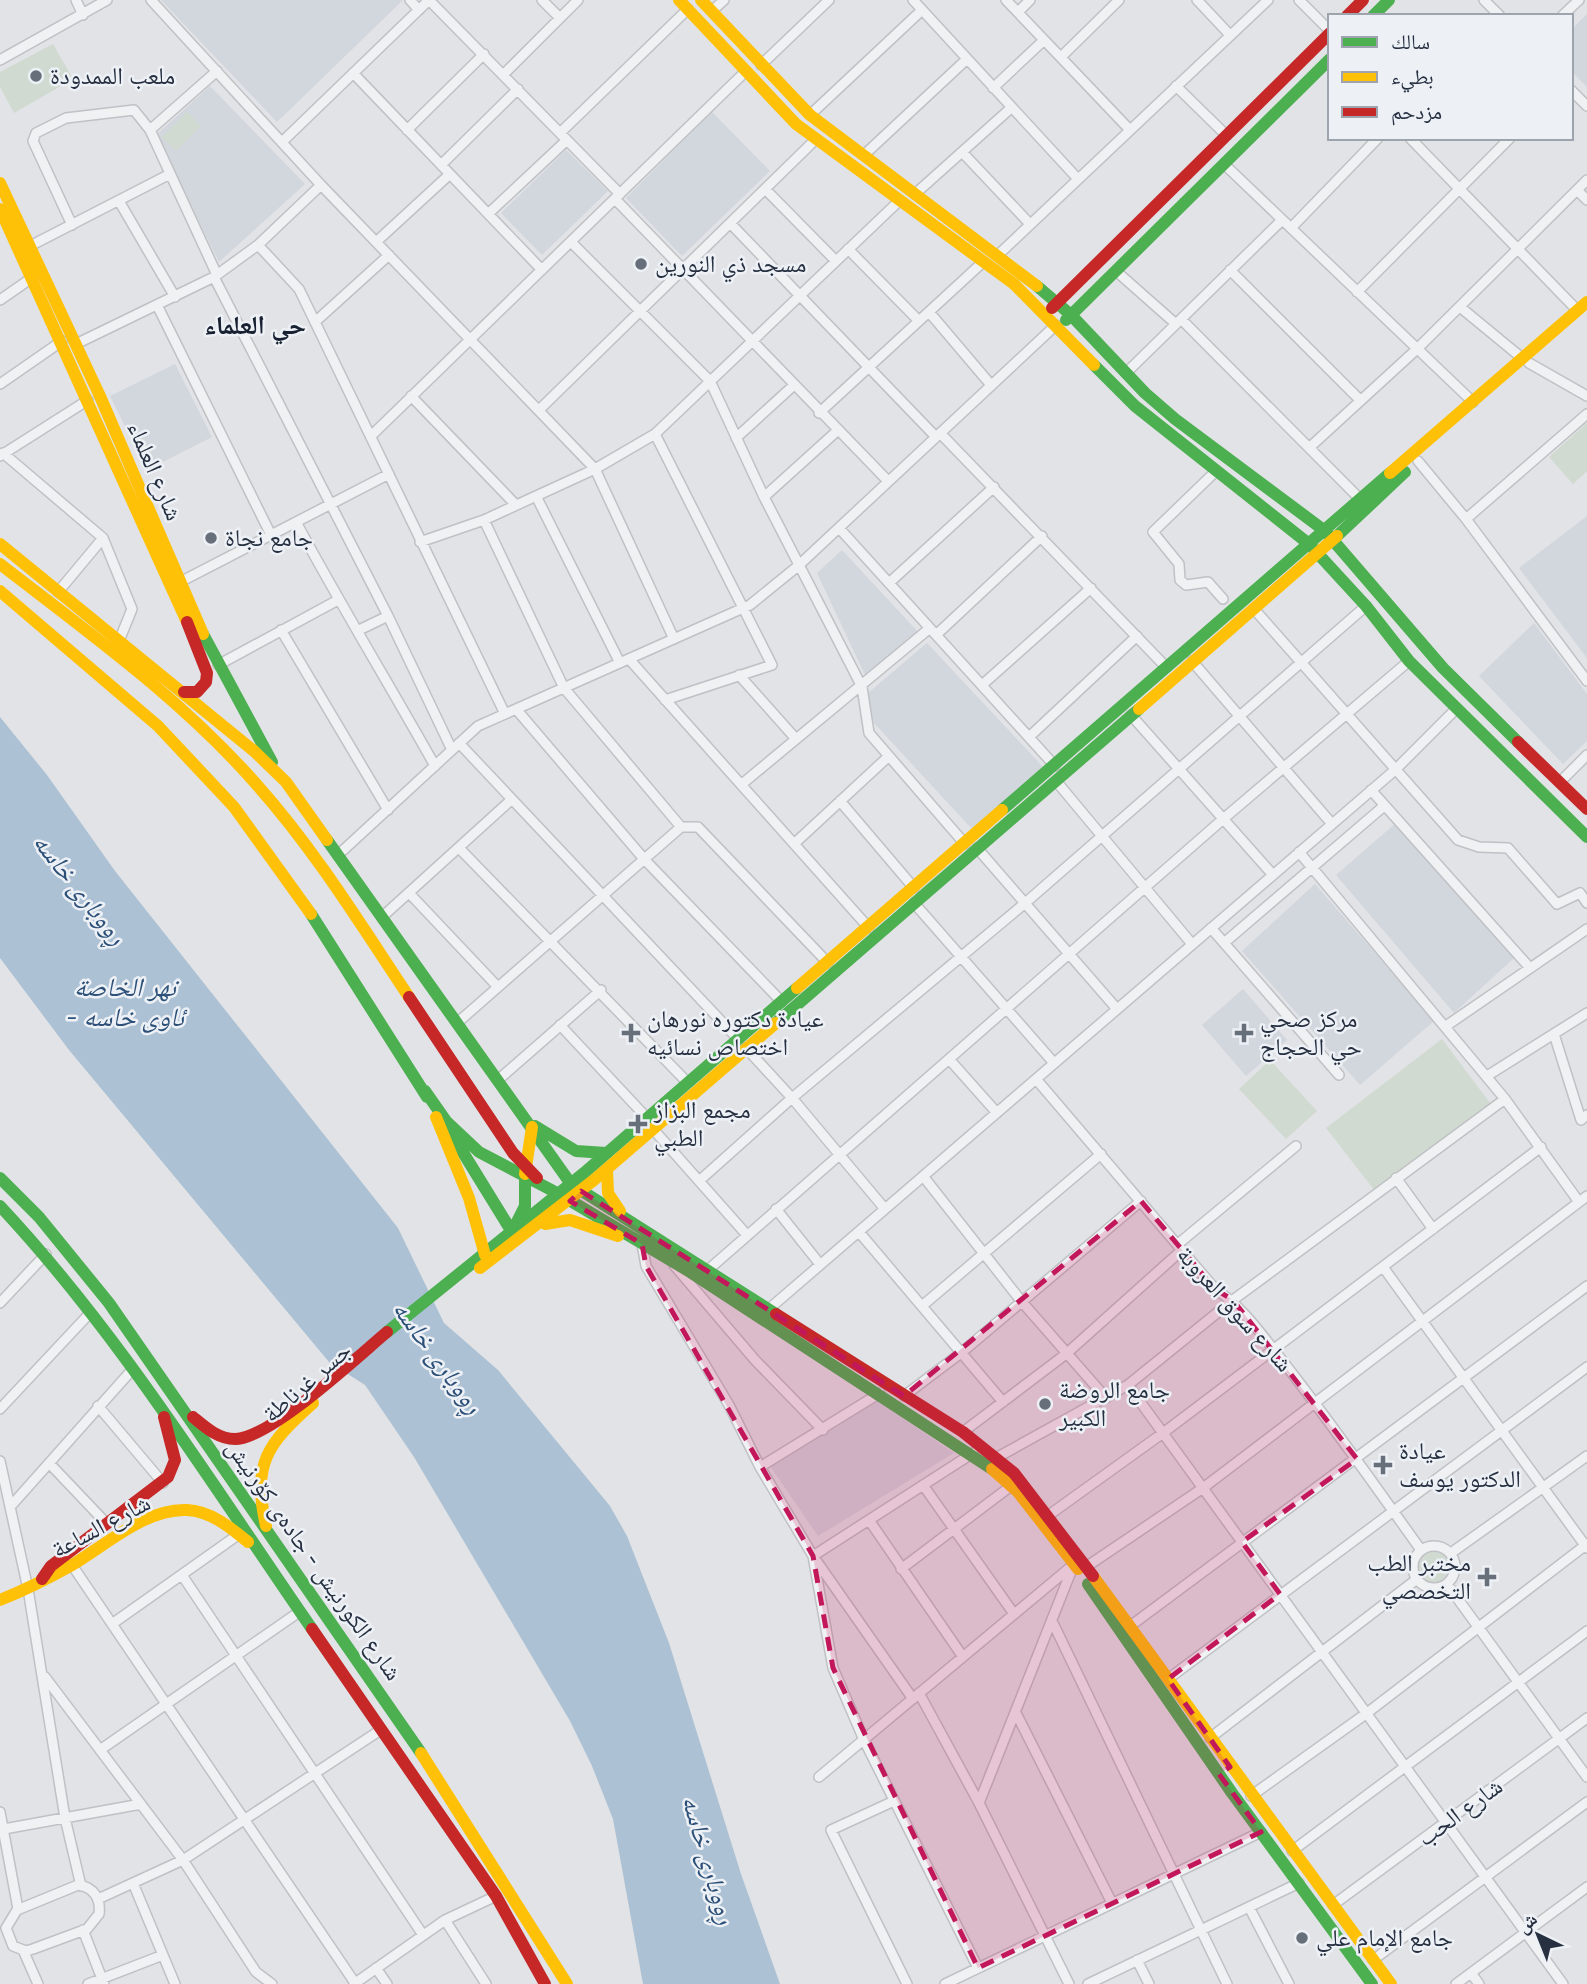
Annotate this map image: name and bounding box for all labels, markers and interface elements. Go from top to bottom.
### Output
legend [1328,14,1573,140]
text: سالك [1391,29,1430,54]
place label: ملعب الممدودة [50,61,175,90]
text: بطيء [1391,64,1434,93]
marker: ملعب الممدودة [28,68,44,84]
text: مزدحم [1391,99,1442,126]
place label: مسجد ذي النورين [655,249,806,283]
marker: مسجد ذي النورين [633,256,649,272]
district label: حي العلماء [204,309,306,345]
street label: شارع العلماء [121,417,189,525]
place label: جامع نجاة [225,523,313,553]
marker: جامع نجاة [203,530,219,546]
water label: ڕووباری خاسە [23,827,133,954]
water label: نهر الخاصة - ئاوی خاسە [66,971,188,1033]
place label: عيادة دكتوره نورهان اختصاص نسائيه [647,1004,824,1061]
place label: مركز صحي حي الحجاج [1260,1004,1362,1066]
marker: عيادة دكتوره نورهان اختصاص نسائيه [621,1023,641,1043]
marker: مركز صحي حي الحجاج [1234,1023,1254,1043]
place label: مجمع البزاز الطبي [653,1095,751,1157]
marker: مجمع البزاز الطبي [628,1114,648,1134]
street label: شارع سوق العروبة [1171,1240,1299,1378]
water label: ڕووباری خاسە [382,1294,490,1423]
street label: جسر غرناطة [256,1335,357,1428]
place label: جامع الروضة الكبير [1058,1375,1170,1432]
marker: جامع الروضة الكبير [1037,1396,1053,1412]
street label: شارع الكورنيش - جادەی کۆرنیش [219,1434,409,1686]
place label: عيادة الدكتور يوسف [1399,1436,1521,1493]
marker: عيادة الدكتور يوسف [1373,1455,1393,1475]
street label: شارع الساعة [47,1488,155,1564]
place label: مختبر الطب التخصصي [1367,1548,1471,1610]
marker: مختبر الطب التخصصي [1477,1567,1497,1587]
street label: شارع الحب [1412,1771,1508,1853]
water label: ڕووباری خاسە [671,1792,743,1929]
north arrow [1503,1900,1573,1970]
text: ش [1512,1908,1542,1938]
place label: جامع الإمام علي [1316,1923,1453,1957]
marker: جامع الإمام علي [1294,1930,1310,1946]

